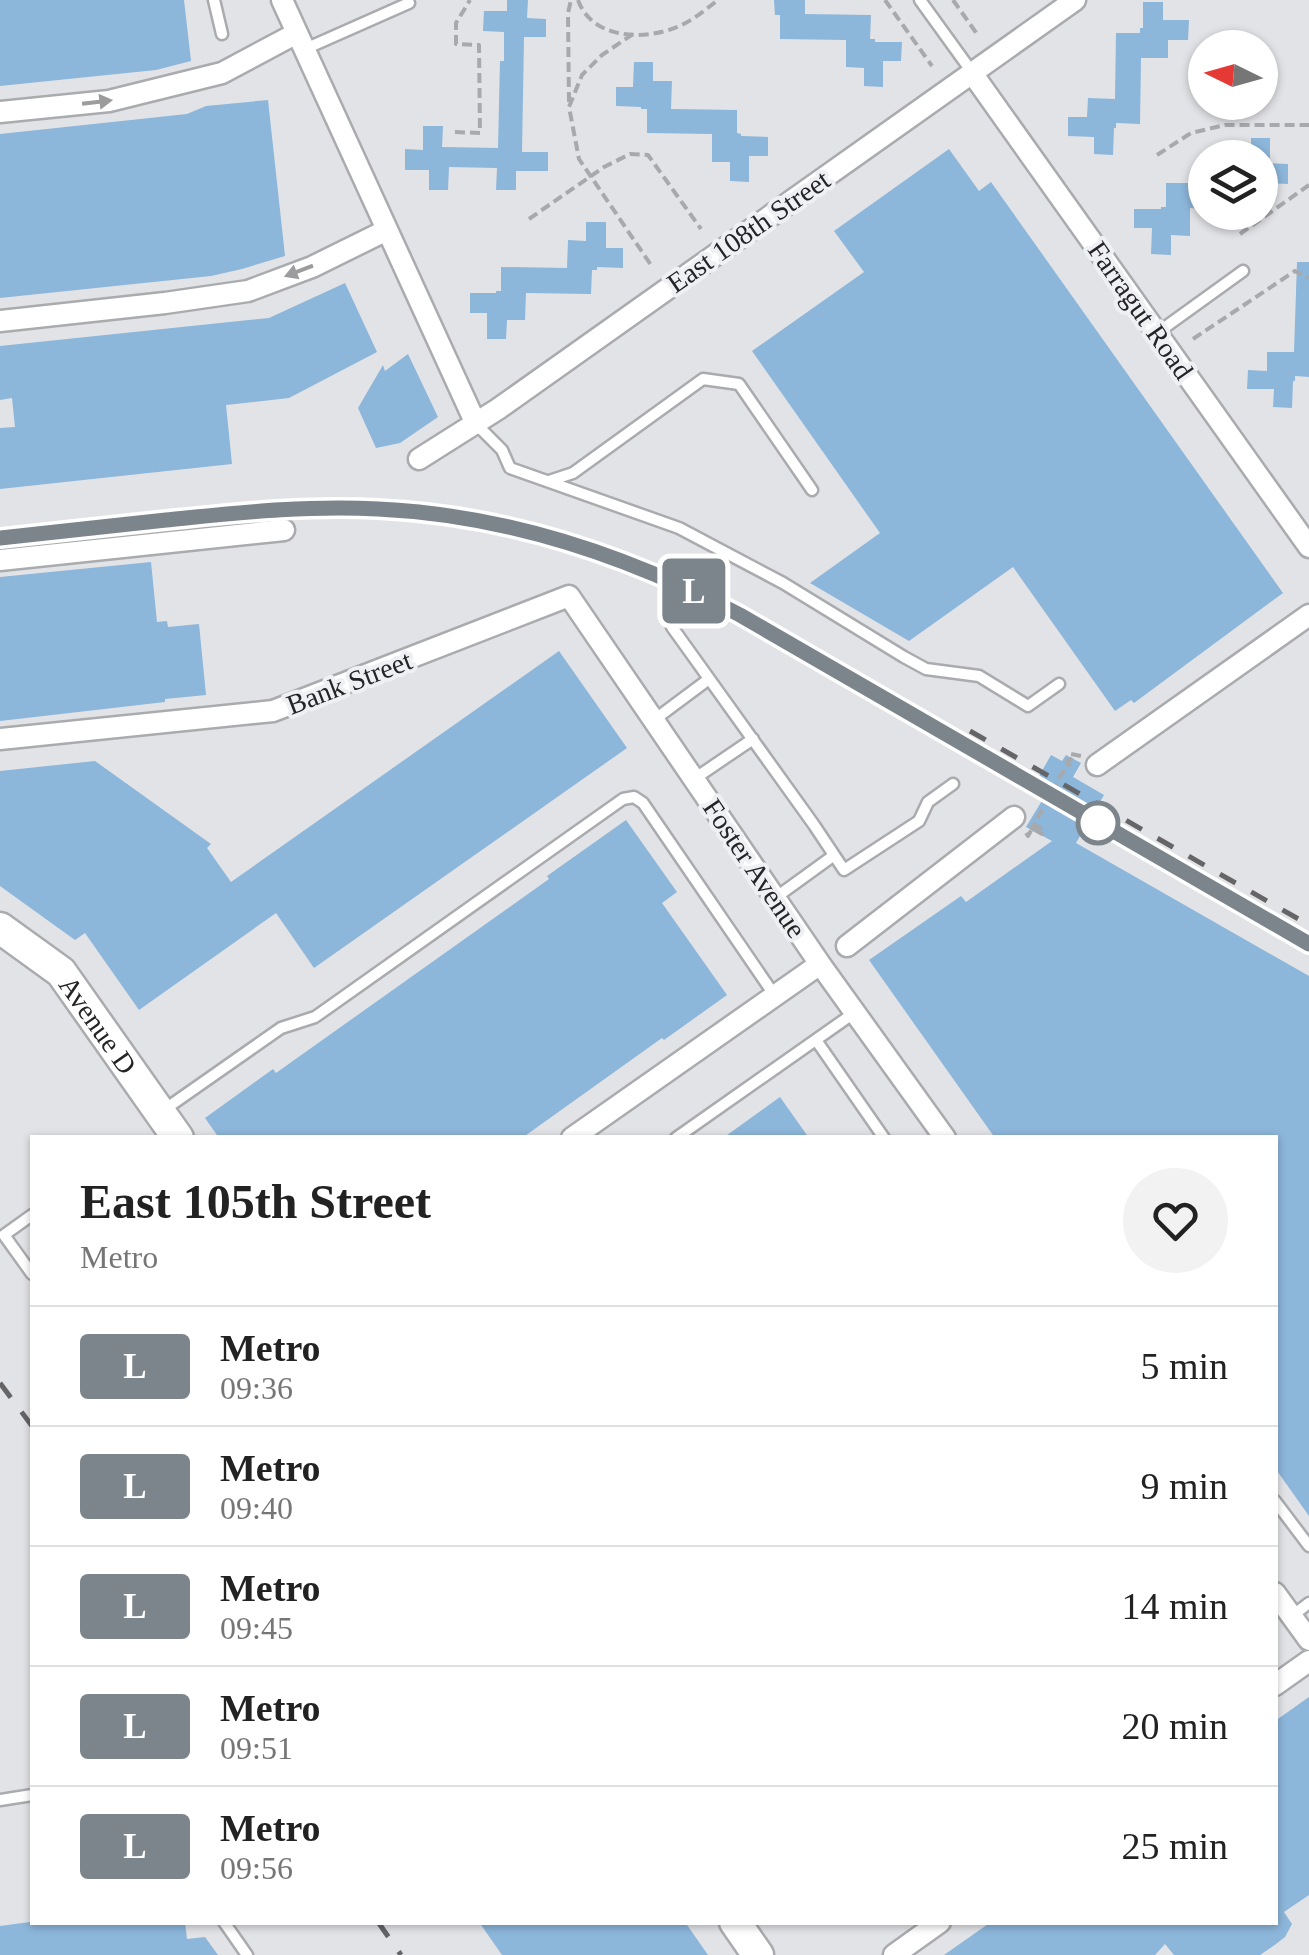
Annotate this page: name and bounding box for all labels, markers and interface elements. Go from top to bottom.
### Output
north arrow [1188,30,1278,120]
map controls [1188,30,1278,230]
one-way arrow [82,94,113,110]
button: layers [1188,140,1278,230]
street label: East 108th Street [661,164,836,299]
street label: Farragut Road [1082,235,1199,385]
one-way arrow [284,264,314,280]
line badge: L [662,558,726,624]
text: L [682,572,706,611]
street label: Bank Street [282,644,416,720]
street label: Foster Avenue [697,793,812,943]
unlabelled marker [1077,802,1119,844]
street label: Avenue D [53,970,143,1080]
button: heart [1123,1168,1228,1273]
text: East 105th Street [80,1175,431,1228]
text: Metro [80,1239,158,1275]
text: Metro [220,1327,321,1369]
text: 5 min [1140,1345,1228,1387]
text: L [123,1347,147,1386]
text: 09:36 [220,1370,293,1406]
text: Metro [220,1447,321,1489]
text: 9 min [1140,1465,1228,1507]
text: L [123,1467,147,1506]
text: 09:40 [220,1490,293,1526]
text: Metro [220,1567,321,1609]
text: 14 min [1121,1585,1228,1627]
text: L [123,1587,147,1626]
text: 09:45 [220,1610,293,1646]
text: Metro [220,1687,321,1729]
text: 20 min [1121,1705,1228,1747]
text: L [123,1707,147,1746]
text: 09:51 [220,1730,293,1766]
text: Metro [220,1807,321,1849]
text: 25 min [1121,1825,1228,1867]
text: L [123,1827,147,1866]
text: 09:56 [220,1850,293,1886]

